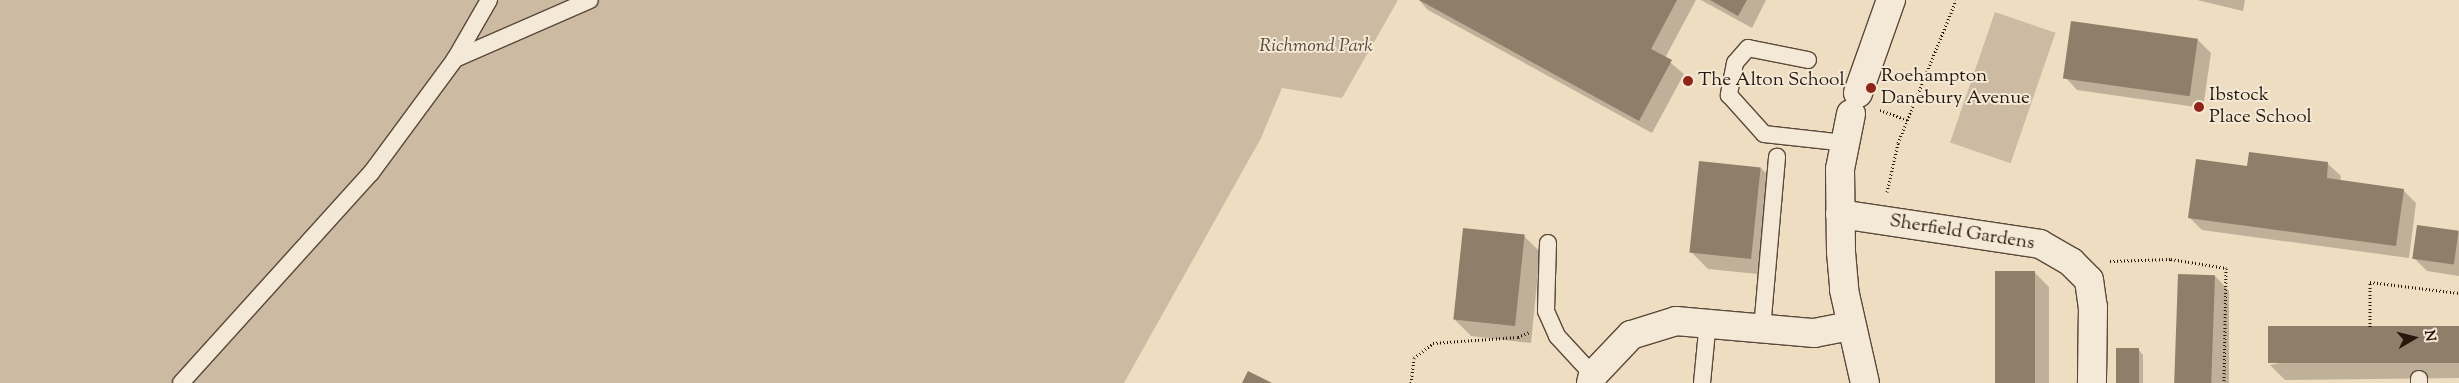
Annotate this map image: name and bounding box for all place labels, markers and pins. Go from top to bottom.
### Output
place label: Roehampton Danebury Avenue [1881,66,2030,110]
place label: The Alton School [1698,70,1845,92]
marker: The Alton School [1682,75,1694,87]
marker: Roehampton Danebury Avenue [1865,82,1877,94]
place label: Ibstock Place School [2209,85,2312,129]
marker: Ibstock Place School [2193,101,2205,113]

